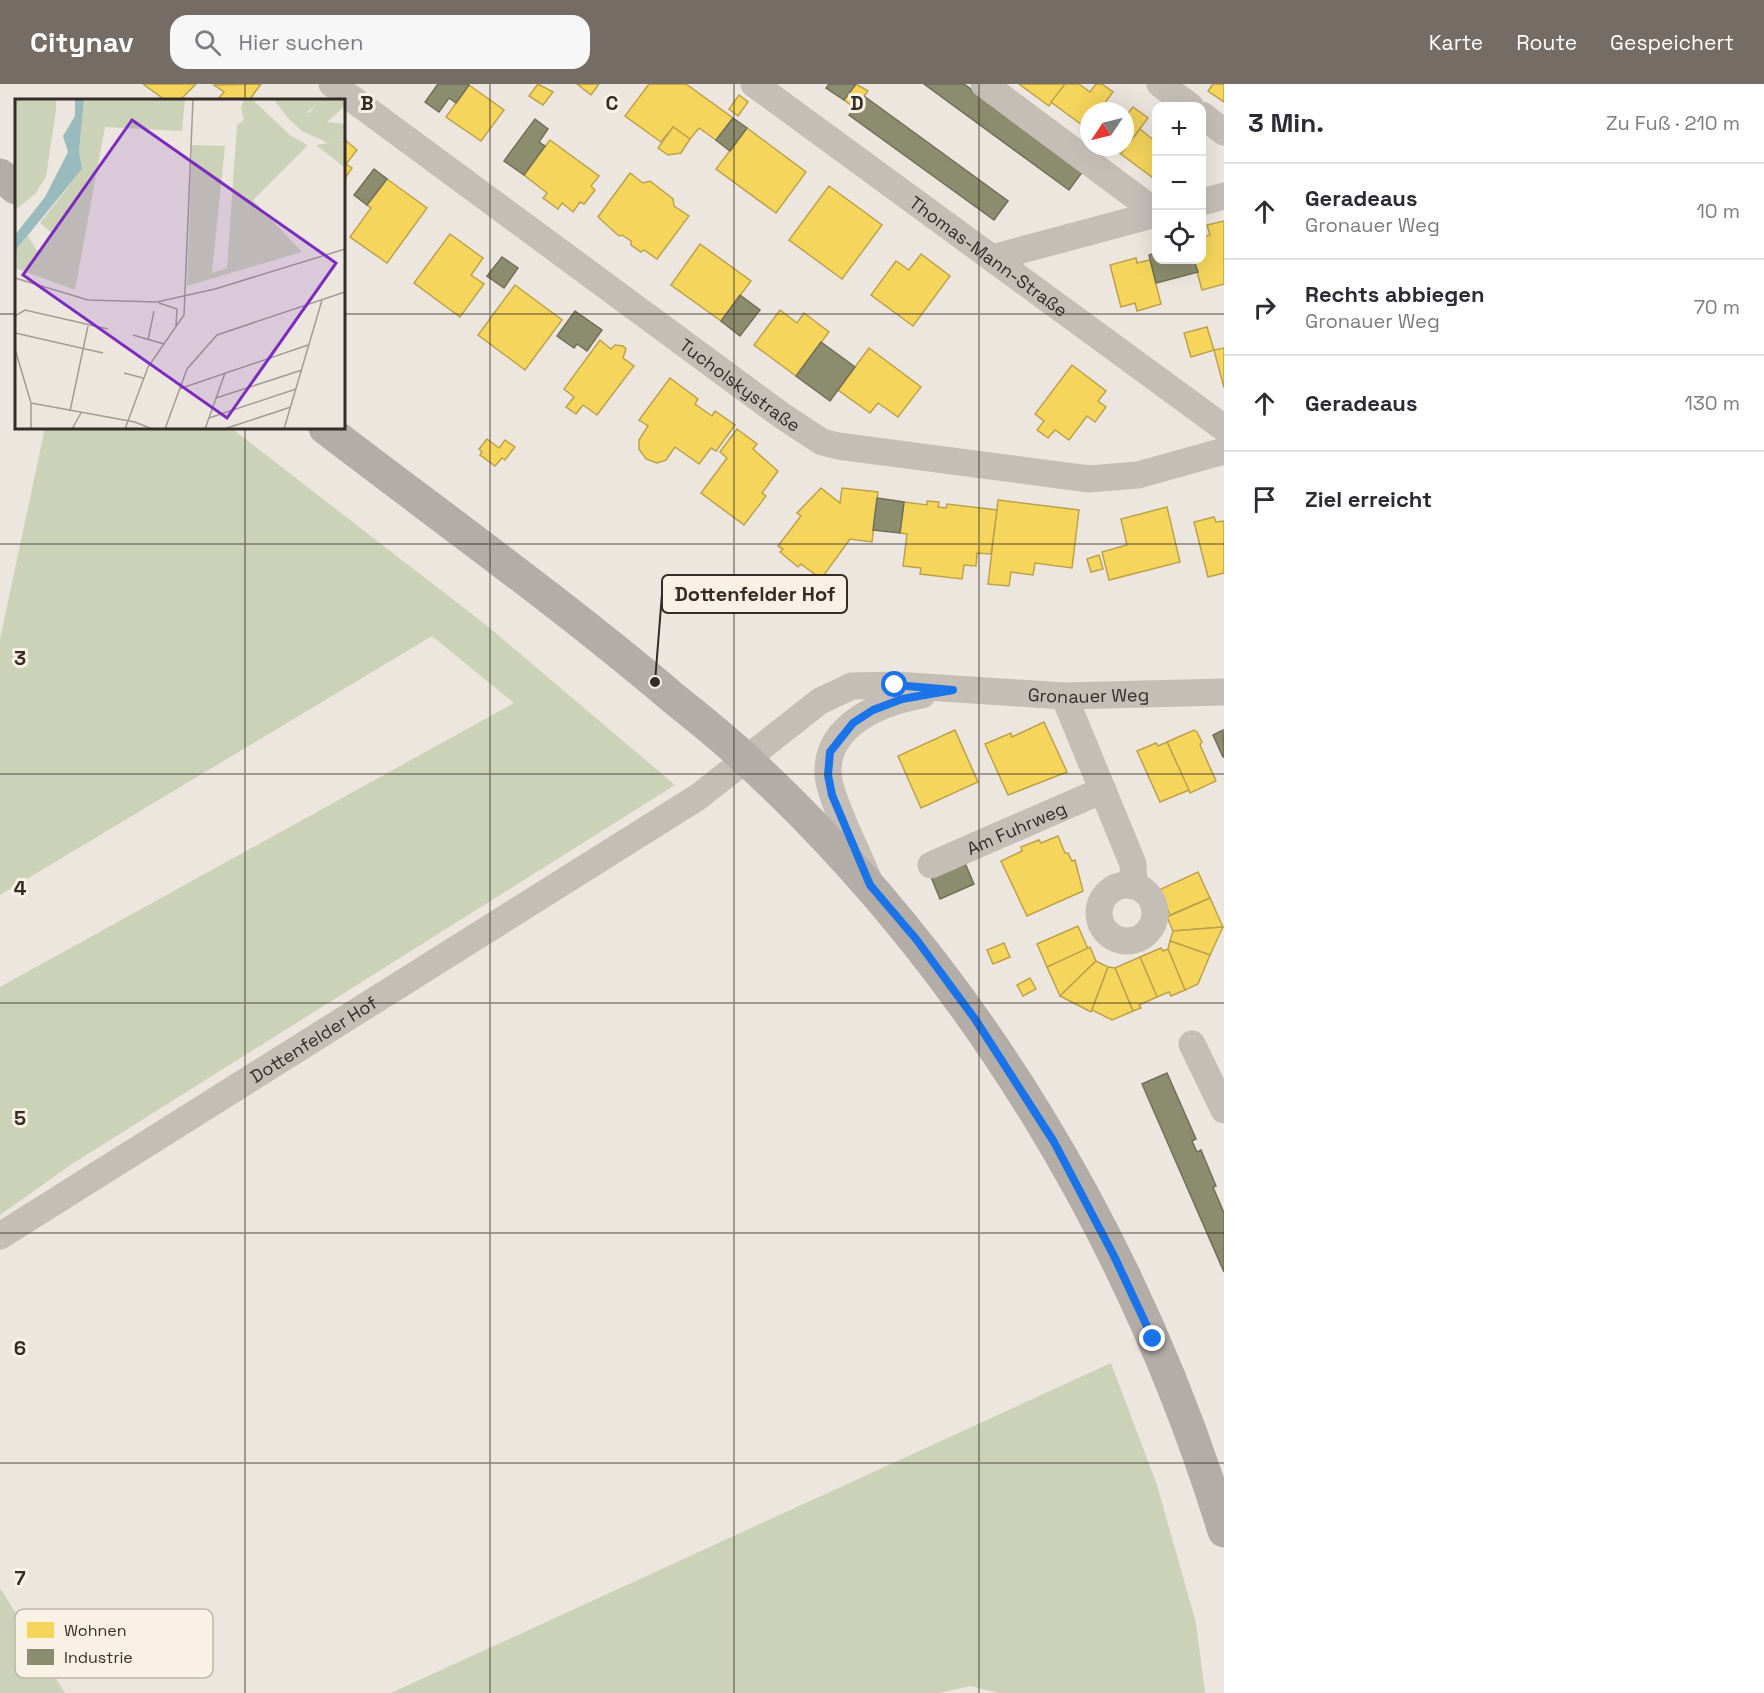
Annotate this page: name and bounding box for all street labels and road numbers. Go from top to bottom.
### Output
street label: Thomas-Mann-Straße [905,190,1073,321]
street label: Tucholskystraße [675,333,805,436]
street label: Gronauer Weg [1027,682,1149,708]
street label: Am Fuhrweg [963,796,1070,860]
street label: Dottenfelder Hof [246,991,381,1087]

